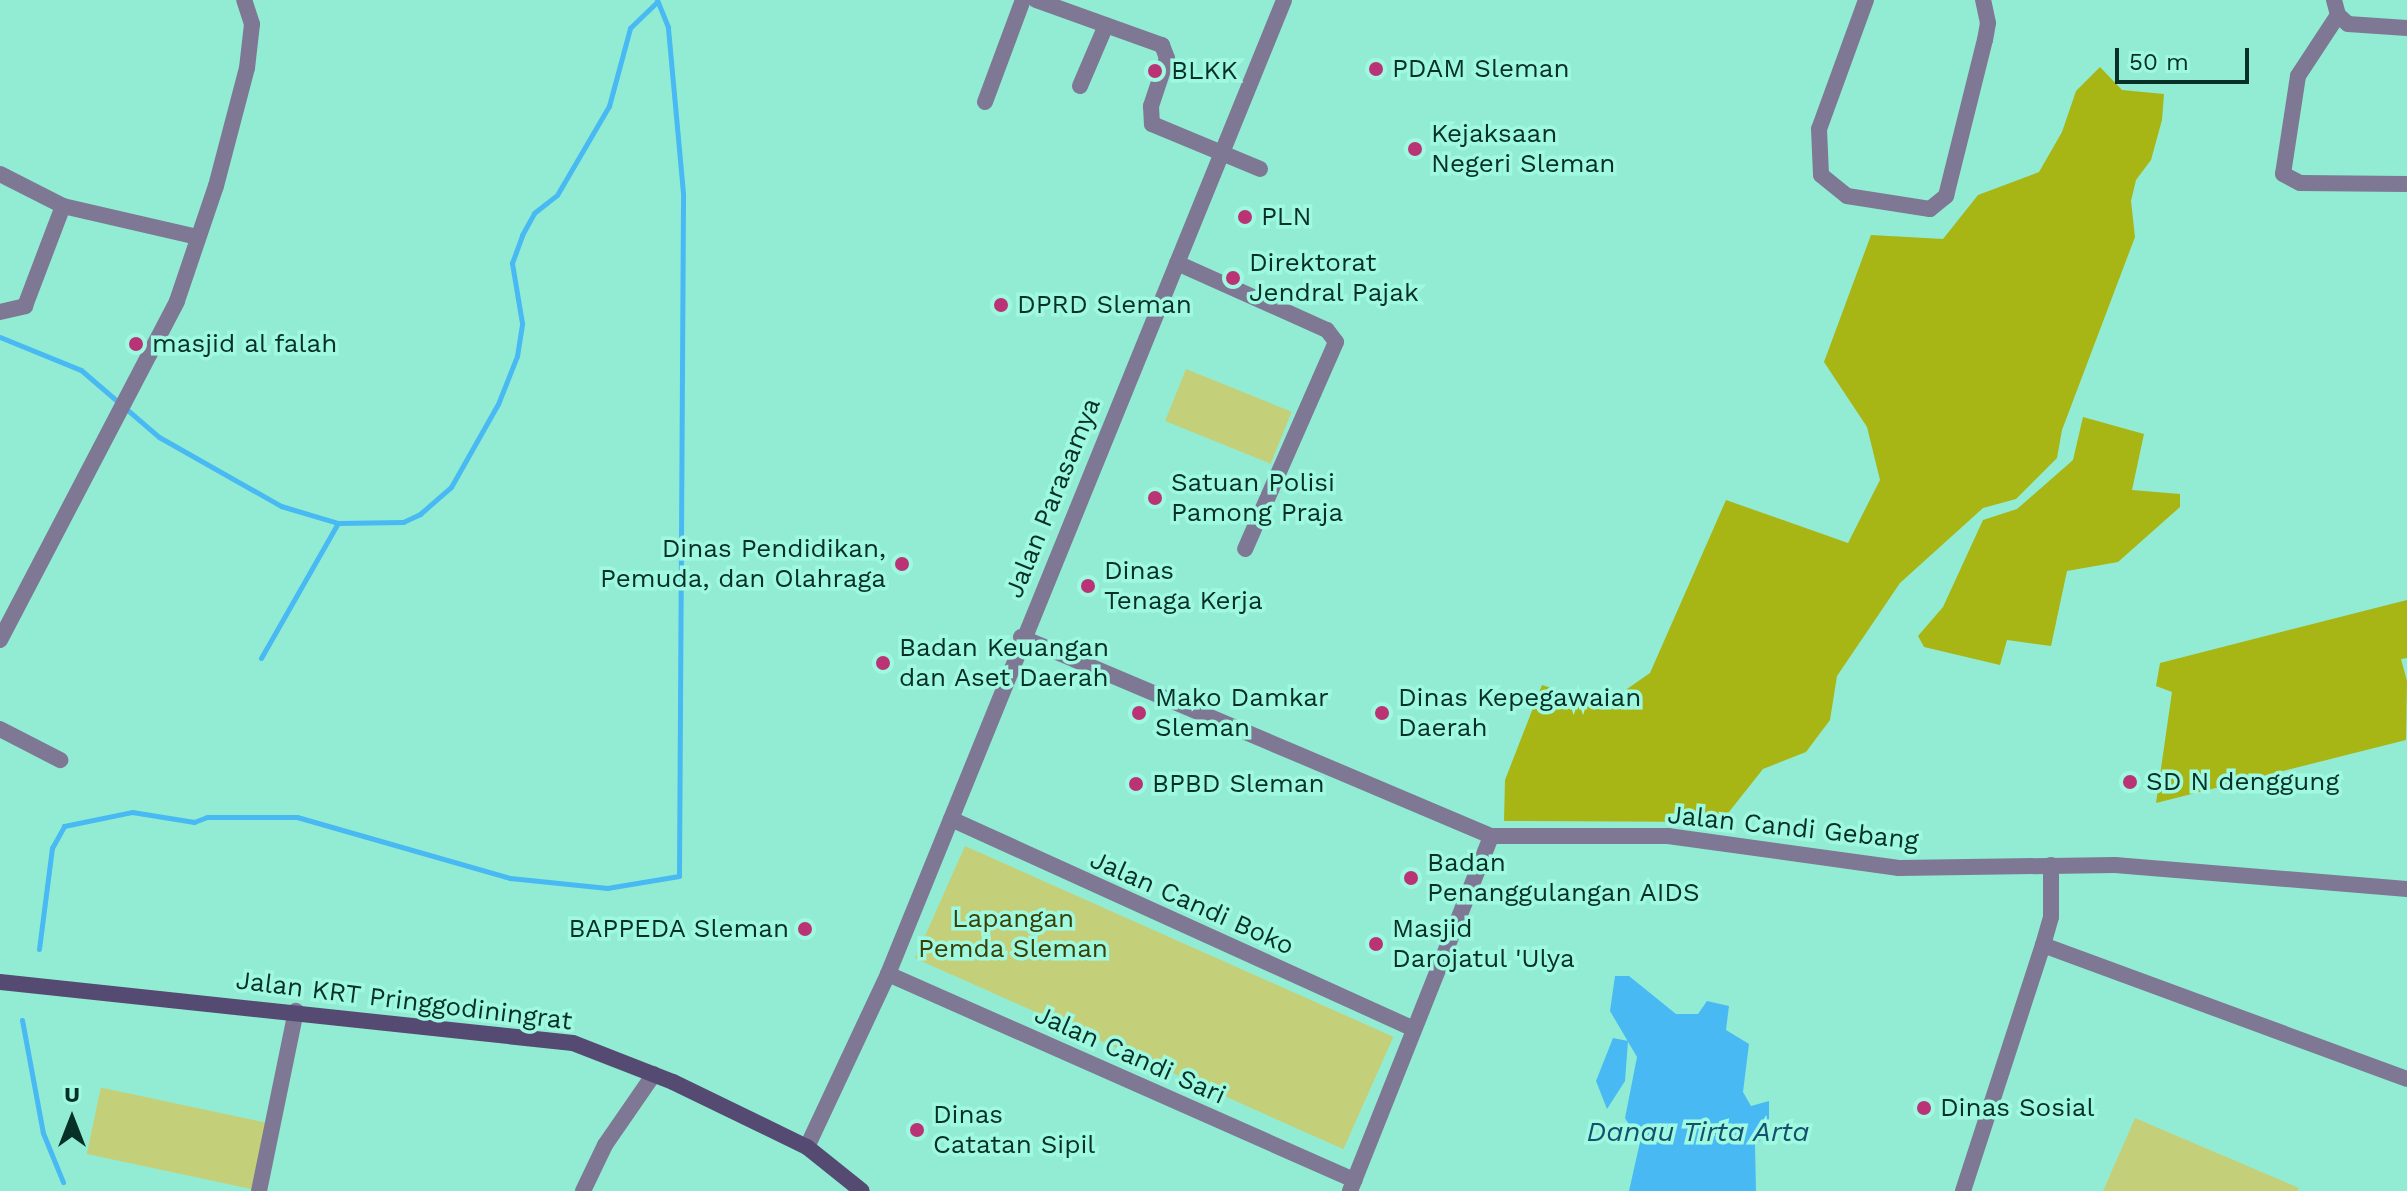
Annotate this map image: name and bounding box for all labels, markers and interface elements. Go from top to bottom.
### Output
scale bar [2119,32,2253,82]
text: 50 m [2129,48,2189,76]
place label: PDAM Sleman [1392,53,1569,85]
place label: BLKK [1171,55,1238,87]
marker: PDAM Sleman [1367,60,1385,78]
marker: BLKK [1146,62,1164,80]
place label: Kejaksaan Negeri Sleman [1431,118,1615,180]
marker: Kejaksaan Negeri Sleman [1406,140,1424,158]
place label: PLN [1261,201,1311,233]
marker: PLN [1236,208,1254,226]
place label: Direktorat Jendral Pajak [1249,247,1420,308]
marker: Direktorat Jendral Pajak [1224,269,1242,287]
place label: DPRD Sleman [1017,289,1192,321]
marker: DPRD Sleman [992,296,1010,314]
place label: masjid al falah [152,328,339,360]
marker: masjid al falah [127,335,145,353]
street label: Jalan Parasamya [999,394,1107,602]
place label: Satuan Polisi Pamong Praja [1171,467,1343,528]
marker: Satuan Polisi Pamong Praja [1146,489,1164,507]
place label: Dinas Pendidikan, Pemuda, dan Olahraga [600,533,886,594]
marker: Dinas Pendidikan, Pemuda, dan Olahraga [893,555,911,573]
place label: Dinas Tenaga Kerja [1104,555,1263,616]
marker: Dinas Tenaga Kerja [1079,577,1097,595]
place label: Badan Keuangan dan Aset Daerah [899,632,1110,694]
marker: Badan Keuangan dan Aset Daerah [874,654,892,672]
place label: Mako Damkar Sleman [1155,682,1329,744]
place label: Dinas Kepegawaian Daerah [1398,682,1641,744]
marker: Mako Damkar Sleman [1130,704,1148,722]
marker: Dinas Kepegawaian Daerah [1373,704,1391,722]
place label: SD N denggung [2146,766,2339,798]
place label: BPBD Sleman [1152,768,1325,800]
marker: SD N denggung [2121,773,2139,791]
marker: BPBD Sleman [1127,775,1145,793]
street label: Jalan Candi Gebang [1666,799,1920,857]
street label: Jalan Candi Boko [1085,844,1299,962]
place label: Badan Penanggulangan AIDS [1427,847,1701,908]
marker: Badan Penanggulangan AIDS [1402,869,1420,887]
park label: Lapangan Pemda Sleman [918,903,1108,964]
place label: BAPPEDA Sleman [567,913,789,945]
place label: Masjid Darojatul 'Ulya [1392,913,1576,974]
marker: BAPPEDA Sleman [796,920,814,938]
marker: Masjid Darojatul 'Ulya [1367,935,1385,953]
street label: Jalan KRT Pringgodiningrat [234,965,574,1037]
street label: Jalan Candi Sari [1030,999,1230,1111]
north arrow [32,1079,112,1159]
text: U [64,1082,80,1107]
place label: Dinas Sosial [1940,1092,2094,1124]
place label: Dinas Catatan Sipil [933,1099,1095,1160]
marker: Dinas Sosial [1915,1099,1933,1117]
water label: Danau Tirta Arta [1586,1115,1810,1149]
marker: Dinas Catatan Sipil [908,1121,926,1139]

